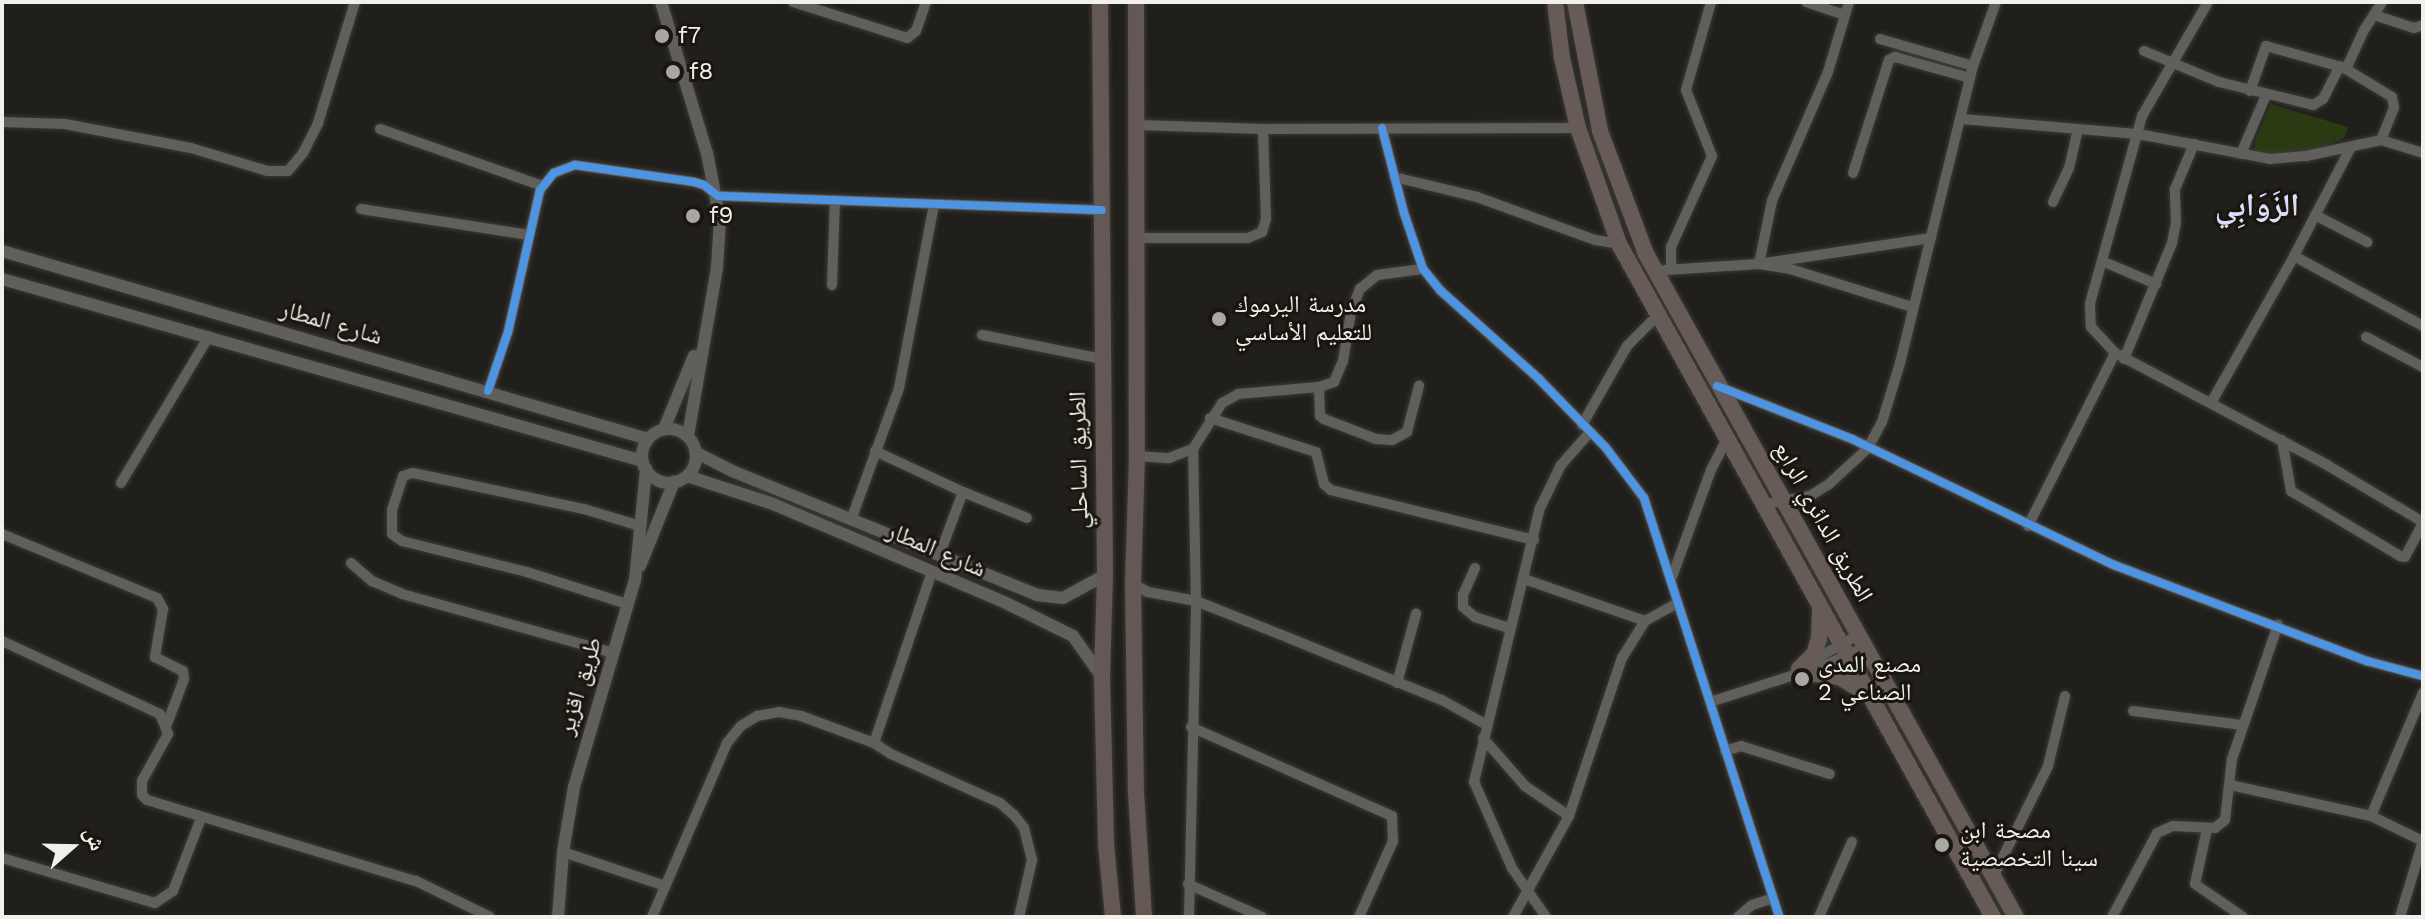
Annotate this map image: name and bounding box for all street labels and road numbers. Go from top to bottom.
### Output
street label: شارع المطار [277,295,385,351]
street label: الطريق الساحلي [1063,391,1095,529]
street label: الطريق الدائري الرابع [1767,437,1879,607]
street label: شارع المطار [882,516,990,584]
street label: طريق اقزير [551,634,609,738]

